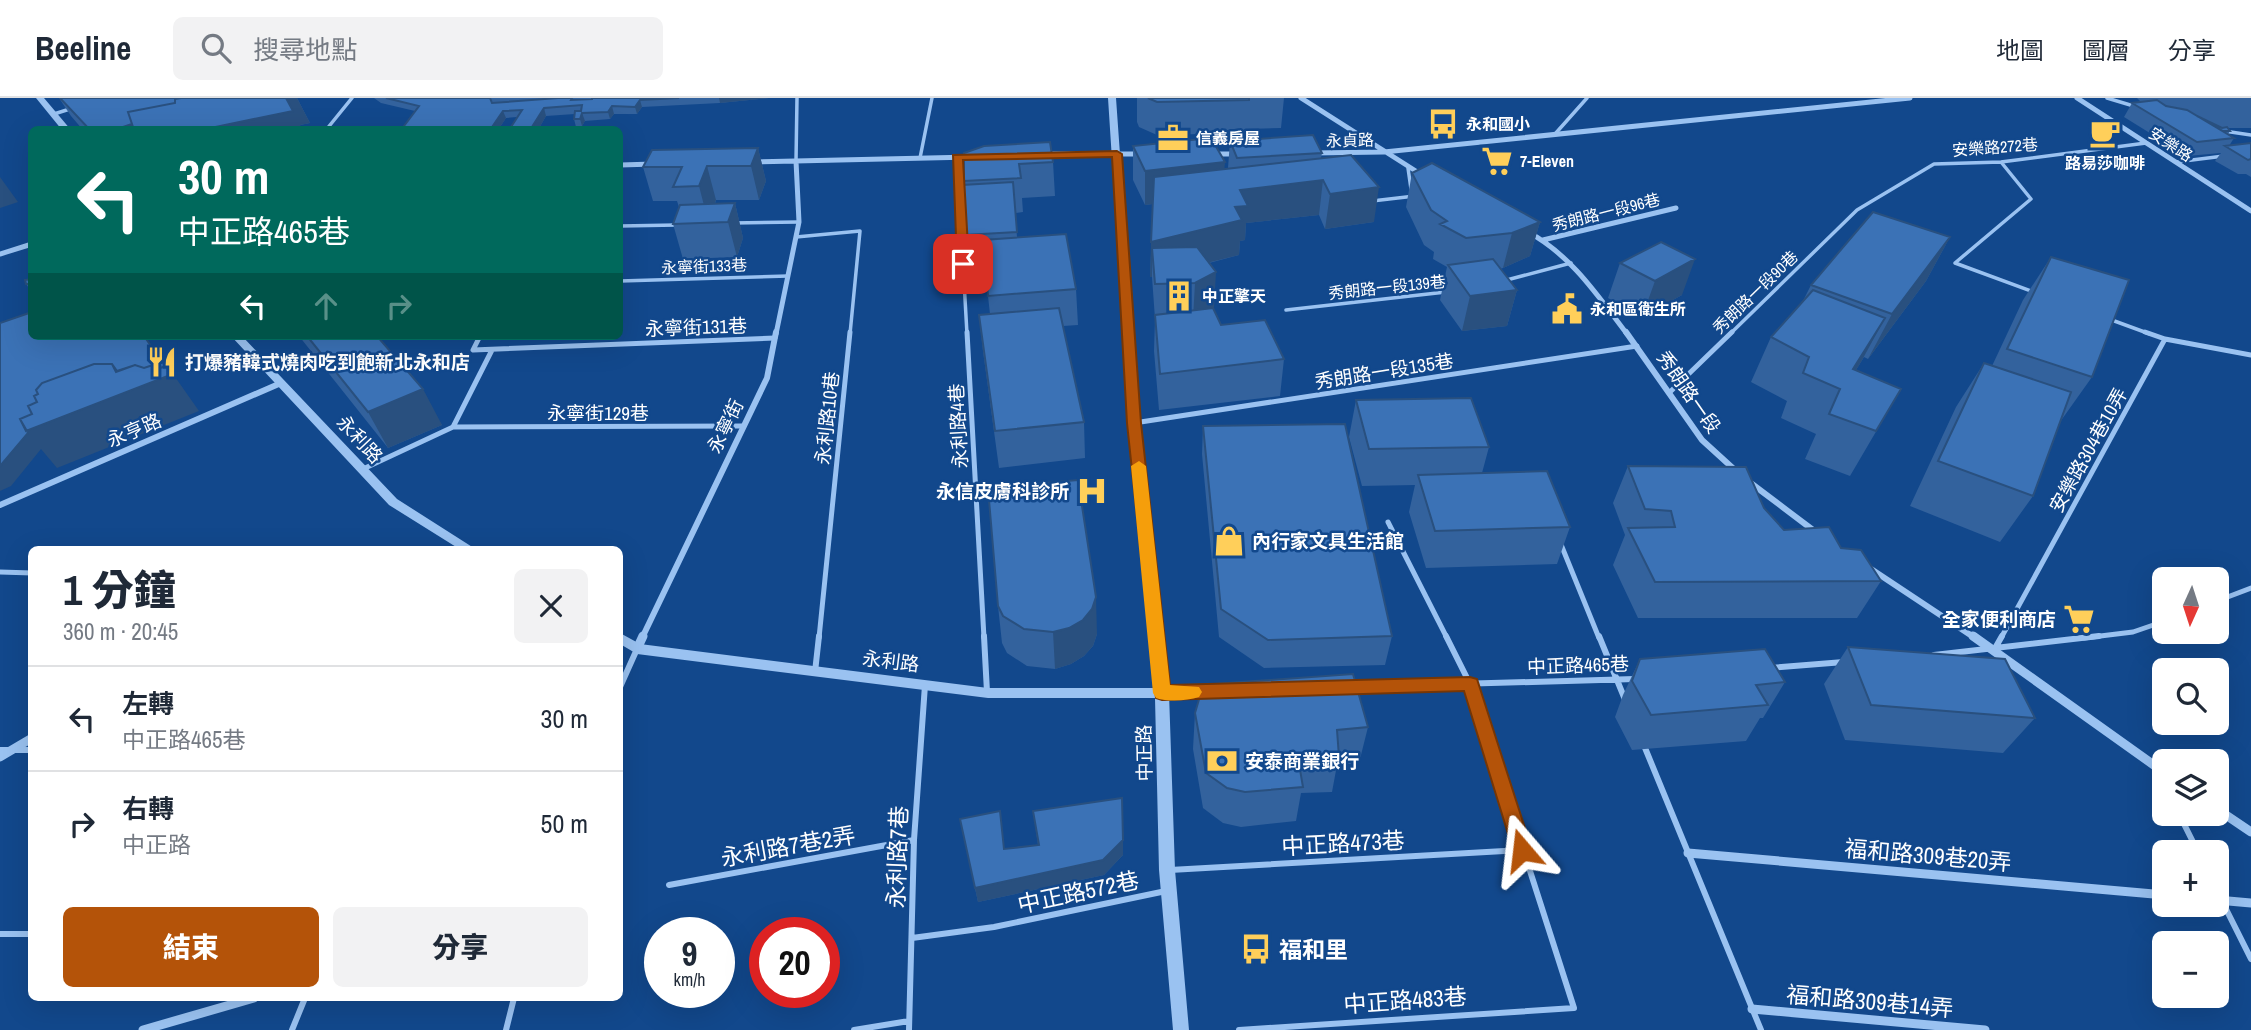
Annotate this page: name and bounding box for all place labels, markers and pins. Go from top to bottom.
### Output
bus stop icon: 永和國小 [1426,107,1460,141]
place label: 永和國小 [1466,113,1530,135]
cafe icon: 路易莎咖啡 [2088,116,2122,150]
office icon: 信義房屋 [1156,121,1190,155]
place label: 信義房屋 [1196,127,1260,149]
supermarket icon: 7-Eleven [1480,144,1514,178]
place label: 7-Eleven [1520,150,1574,172]
place label: 路易莎咖啡 [2065,152,2145,174]
pin [933,234,993,294]
building icon: 中正擎天 [1162,279,1196,313]
place label: 中正擎天 [1202,285,1266,307]
public building icon: 永和區衛生所 [1550,292,1584,326]
place label: 永和區衛生所 [1590,298,1686,320]
restaurant icon: 打爆豬韓式燒肉吃到飽新北永和店 [145,345,179,379]
place label: 打爆豬韓式燒肉吃到飽新北永和店 [185,349,470,375]
hospital icon: 永信皮膚科診所 [1075,474,1109,508]
place label: 永信皮膚科診所 [936,478,1069,504]
shop icon: 內行家文具生活館 [1212,524,1246,558]
place label: 內行家文具生活館 [1252,528,1404,554]
supermarket icon: 全家便利商店 [2062,602,2096,636]
place label: 全家便利商店 [1942,606,2056,632]
bank icon: 安泰商業銀行 [1205,744,1239,778]
place label: 安泰商業銀行 [1245,748,1359,774]
bus stop icon: 福和里 [1239,932,1273,966]
place label: 福和里 [1279,934,1348,965]

